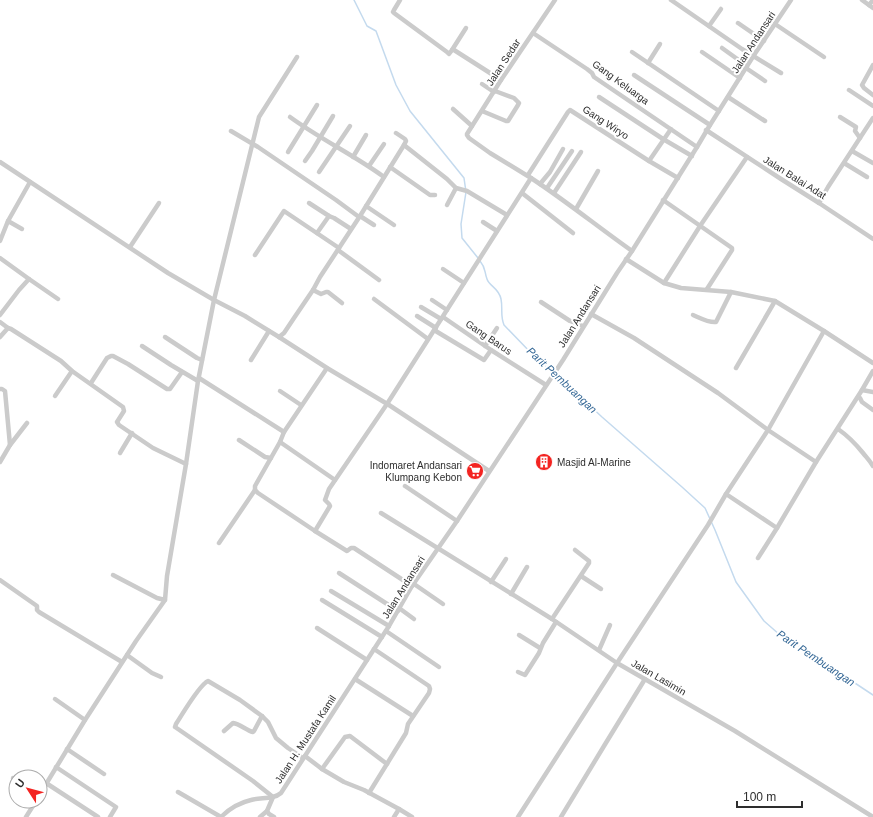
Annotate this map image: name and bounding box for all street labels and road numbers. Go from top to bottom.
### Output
street label: Jalan Andansari [729,9,777,75]
street label: Jalan Sedar [484,36,523,88]
street label: Gang Keluarga [590,58,652,107]
street label: Gang Wiryo [581,103,631,142]
street label: Jalan Balai Adat [761,154,828,201]
street label: Jalan Andansari [556,283,603,349]
street label: Gang Barus [464,318,514,357]
street label: Jalan Andansari [380,554,427,620]
street label: Jalan Lasimin [630,657,688,697]
street label: Jalan H. Mustafa Kamil [273,693,338,785]

